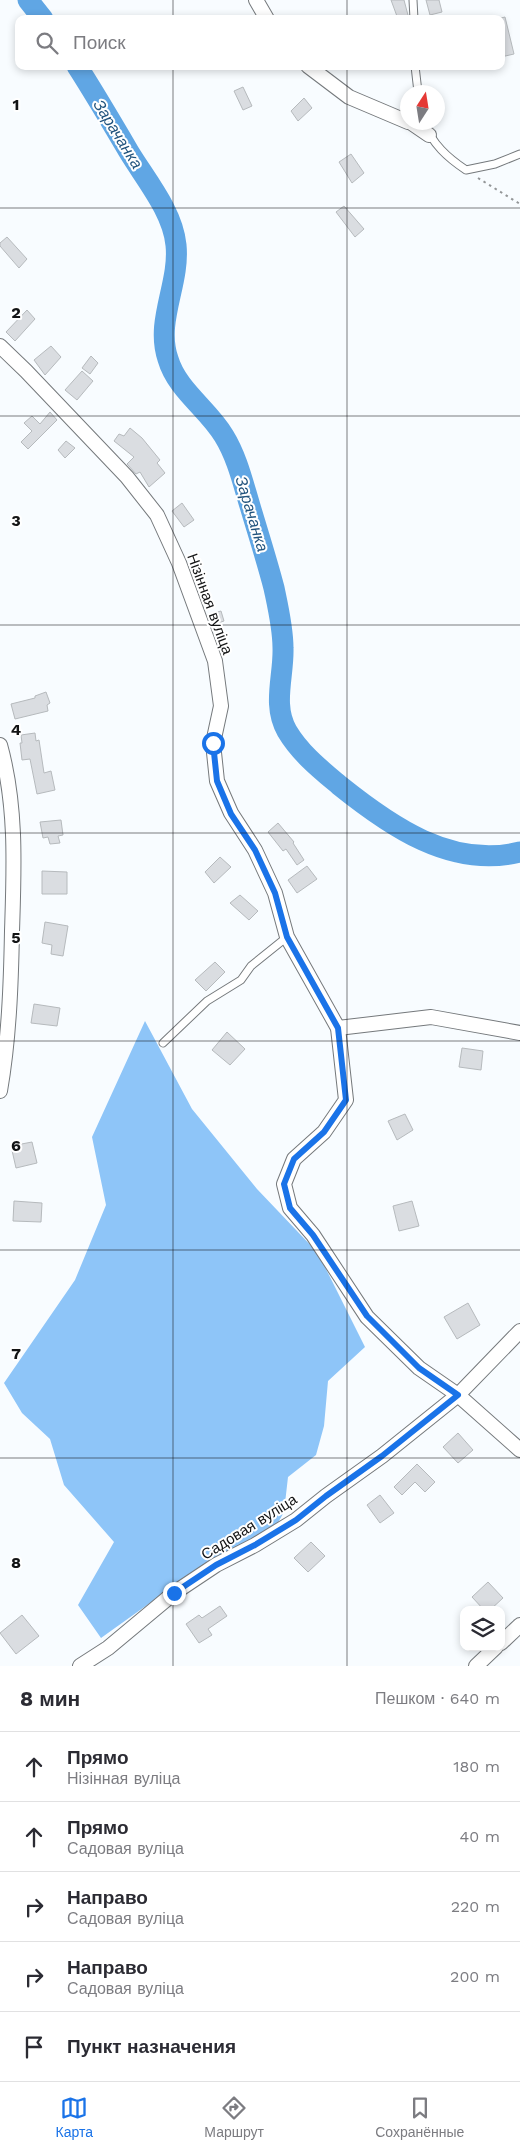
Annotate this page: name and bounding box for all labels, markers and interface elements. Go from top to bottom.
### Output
search box [15,15,505,70]
icon: search [33,29,61,57]
text: Поиск [73,31,126,54]
north arrow [400,85,445,130]
text: 1 [13,95,19,114]
water label: Зарачанка [89,96,147,172]
text: 2 [11,303,21,322]
water label: Зарачанка [232,474,272,554]
text: 3 [11,511,21,530]
street label: Нізінная вуліца [183,551,237,658]
text: 4 [11,720,21,739]
route start [202,732,225,755]
text: 5 [11,928,21,947]
text: 6 [11,1136,21,1155]
text: 7 [11,1344,21,1363]
street label: Садовая вуліца [198,1490,301,1564]
text: 8 [11,1553,21,1572]
route end [163,1582,186,1605]
map controls [460,1606,505,1651]
button: layers [460,1606,505,1651]
text: 8 мин [20,1686,80,1711]
text: Пешком · 640 m [375,1689,500,1708]
text: Прямо [67,1746,129,1769]
icon: ahead [20,1753,48,1781]
text: 180 m [453,1757,500,1776]
text: Нізінная вуліца [67,1769,180,1788]
text: Прямо [67,1816,129,1839]
icon: ahead [20,1823,48,1851]
text: 40 m [460,1827,500,1846]
text: Садовая вуліца [67,1839,184,1858]
text: Направо [67,1886,148,1909]
icon: right [20,1893,48,1921]
text: 220 m [451,1897,500,1916]
text: Садовая вуліца [67,1909,184,1928]
text: Направо [67,1956,148,1979]
icon: right [20,1963,48,1991]
text: 200 m [450,1967,500,1986]
text: Садовая вуліца [67,1979,184,1998]
icon: arrive [20,2033,48,2061]
text: Пункт назначения [67,2035,236,2058]
tab: Карта [56,2094,93,2140]
tab: Маршрут [204,2094,264,2140]
tab: Сохранённые [375,2094,464,2140]

